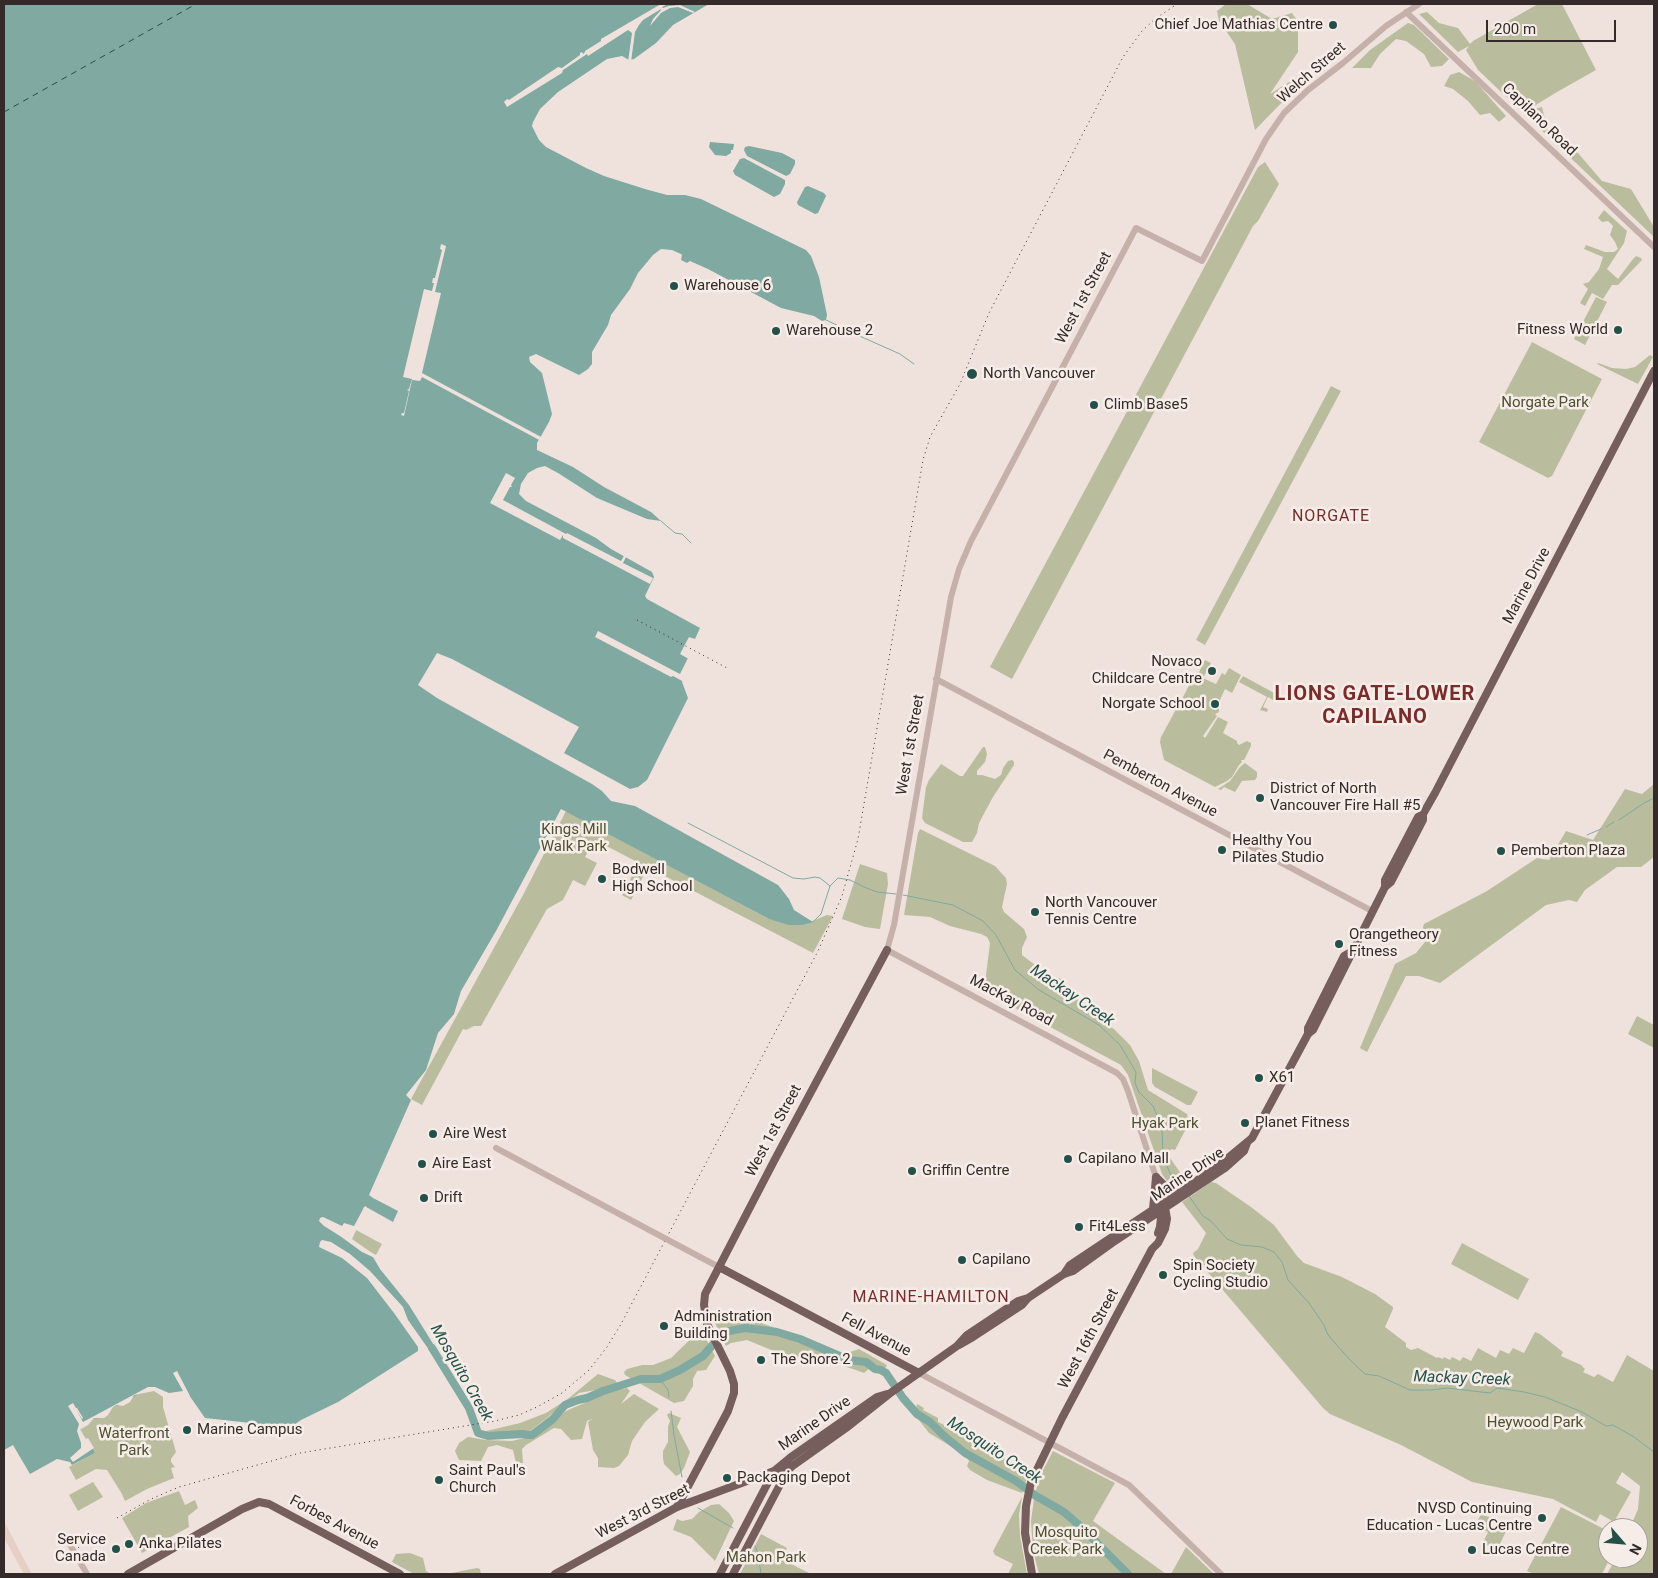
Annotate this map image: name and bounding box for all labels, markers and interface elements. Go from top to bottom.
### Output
scale bar [1488,10,1618,42]
place label: Chief Joe Mathias Centre [1154,16,1323,34]
marker: Chief Joe Mathias Centre [1327,19,1339,31]
text: 200 m [1494,20,1536,38]
street label: Welch Street [1274,39,1350,107]
street label: Capilano Road [1498,80,1580,160]
street label: West 1st Street [1052,249,1116,347]
place label: Warehouse 6 [684,277,771,295]
marker: Warehouse 6 [668,280,680,292]
place label: Fitness World [1517,321,1608,339]
place label: Warehouse 2 [786,322,873,340]
marker: Fitness World [1612,324,1624,336]
marker: Warehouse 2 [770,325,782,337]
place label: North Vancouver [983,365,1095,383]
marker: North Vancouver [965,367,979,381]
park label: Norgate Park [1501,394,1589,412]
place label: Climb Base5 [1104,396,1188,414]
marker: Climb Base5 [1088,399,1100,411]
district label: NORGATE [1291,507,1371,527]
street label: Marine Drive [1499,545,1555,627]
place label: Novaco Childcare Centre [1092,653,1202,688]
marker: Novaco Childcare Centre [1206,665,1218,677]
district label: LIONS GATE-LOWER CAPILANO [1273,683,1477,730]
street label: West 1st Street [893,693,929,797]
place label: Norgate School [1102,695,1205,713]
marker: Norgate School [1209,698,1221,710]
street label: Pemberton Avenue [1100,746,1220,822]
place label: District of North Vancouver Fire Hall #5 [1270,780,1420,815]
marker: District of North Vancouver Fire Hall #5 [1254,792,1266,804]
park label: Kings Mill Walk Park [541,821,607,856]
place label: Healthy You Pilates Studio [1232,832,1324,867]
place label: Pemberton Plaza [1511,842,1625,860]
marker: Healthy You Pilates Studio [1216,844,1228,856]
marker: Pemberton Plaza [1495,845,1507,857]
place label: Bodwell High School [612,861,693,896]
marker: Bodwell High School [596,873,608,885]
place label: North Vancouver Tennis Centre [1045,894,1157,929]
marker: North Vancouver Tennis Centre [1029,906,1041,918]
place label: Orangetheory Fitness [1349,926,1439,961]
marker: Orangetheory Fitness [1333,938,1345,950]
water label: Mackay Creek [1026,961,1118,1031]
street label: MacKay Road [966,972,1056,1030]
place label: X61 [1269,1069,1295,1087]
marker: X61 [1253,1072,1265,1084]
street label: West 1st Street [742,1082,806,1180]
place label: Planet Fitness [1255,1114,1350,1132]
park label: Hyak Park [1131,1115,1199,1133]
marker: Planet Fitness [1239,1117,1251,1129]
place label: Aire West [443,1125,507,1143]
marker: Aire West [427,1128,439,1140]
street label: Marine Drive [1148,1144,1228,1206]
place label: Capilano Mall [1078,1150,1169,1168]
marker: Capilano Mall [1062,1153,1074,1165]
place label: Aire East [432,1155,491,1173]
marker: Aire East [416,1158,428,1170]
place label: Griffin Centre [922,1162,1010,1180]
marker: Griffin Centre [906,1165,918,1177]
place label: Drift [434,1189,463,1207]
marker: Drift [418,1192,430,1204]
place label: Fit4Less [1089,1218,1146,1236]
marker: Fit4Less [1073,1221,1085,1233]
place label: Capilano [972,1251,1031,1269]
marker: Capilano [956,1254,968,1266]
place label: Spin Society Cycling Studio [1173,1257,1268,1292]
marker: Spin Society Cycling Studio [1157,1269,1169,1281]
street label: West 16th Street [1055,1286,1123,1392]
district label: MARINE-HAMILTON [851,1288,1011,1308]
place label: Administration Building [674,1308,772,1343]
street label: Fell Avenue [838,1309,914,1361]
marker: Administration Building [658,1320,670,1332]
water label: Mosquito Creek [425,1321,497,1425]
place label: The Shore 2 [771,1351,851,1369]
marker: The Shore 2 [755,1354,767,1366]
water label: Mackay Creek [1413,1368,1511,1390]
street label: Marine Drive [776,1393,854,1455]
water label: Mosquito Creek [943,1413,1045,1489]
park label: Heywood Park [1487,1414,1583,1432]
place label: Marine Campus [197,1421,302,1439]
marker: Marine Campus [181,1424,193,1436]
park label: Waterfront Park [98,1425,170,1460]
place label: Saint Paul's Church [449,1462,526,1497]
place label: Packaging Depot [737,1469,850,1487]
marker: Packaging Depot [721,1472,733,1484]
marker: Saint Paul's Church [433,1474,445,1486]
street label: West 3rd Street [593,1481,693,1543]
street label: Forbes Avenue [286,1492,382,1554]
place label: NVSD Continuing Education - Lucas Centre [1367,1500,1532,1535]
marker: NVSD Continuing Education - Lucas Centre [1536,1512,1548,1524]
north arrow [1598,1518,1648,1568]
park label: Mosquito Creek Park [1030,1524,1102,1559]
place label: Service Canada [55,1531,106,1566]
place label: Anka Pilates [139,1535,222,1553]
marker: Anka Pilates [123,1538,135,1550]
place label: Lucas Centre [1482,1541,1569,1559]
text: N [1626,1541,1645,1557]
marker: Service Canada [110,1543,122,1555]
marker: Lucas Centre [1466,1544,1478,1556]
park label: Mahon Park [726,1549,806,1567]

